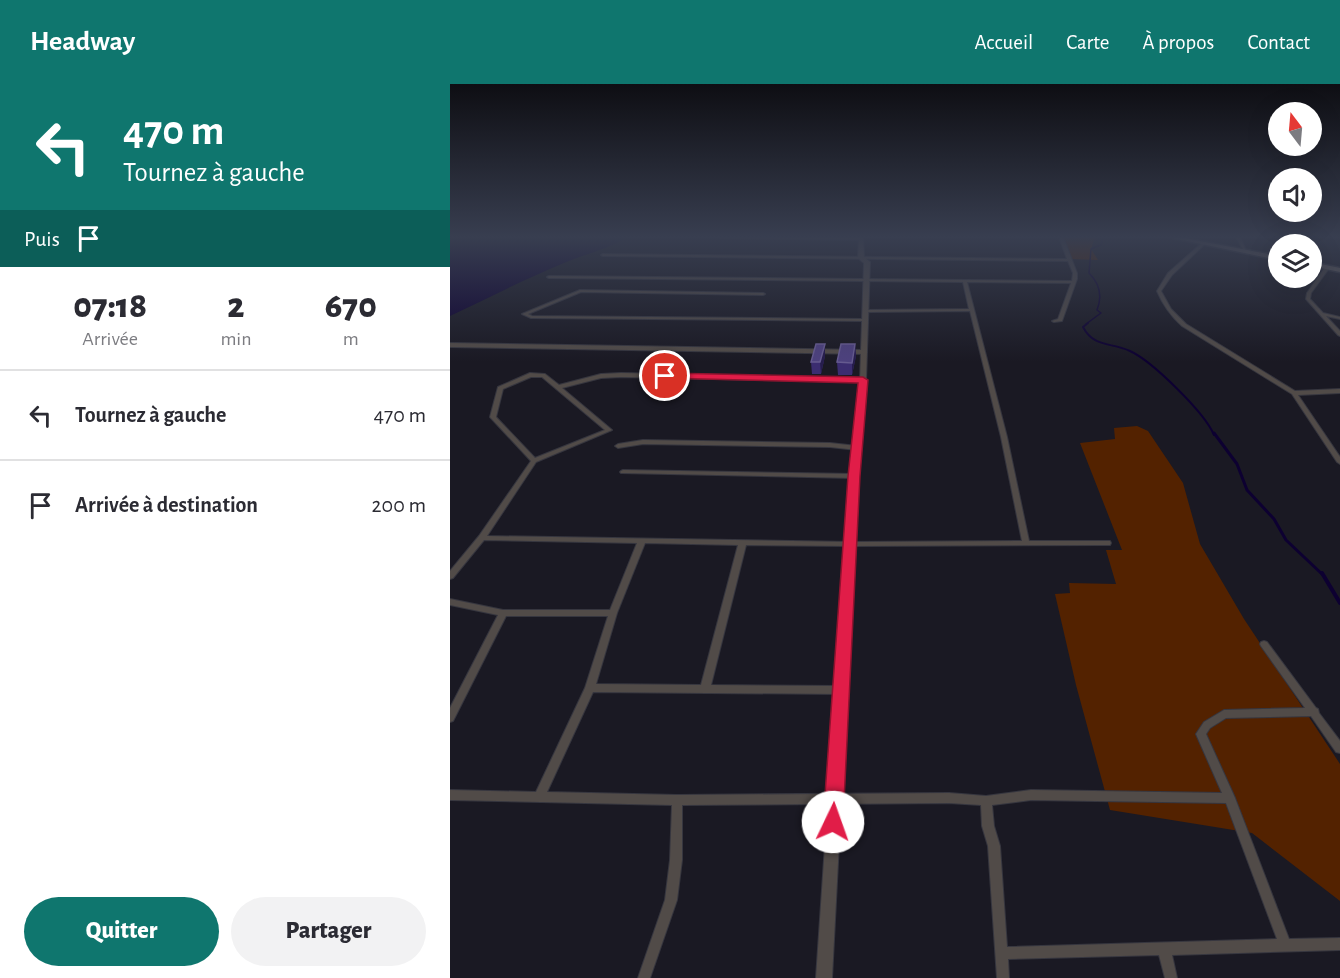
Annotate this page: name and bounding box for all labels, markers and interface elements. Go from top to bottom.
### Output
text: Headway [30,28,135,56]
text: Accueil [975,32,1033,53]
text: Carte [1066,32,1109,53]
text: À propos [1142,32,1214,53]
text: Contact [1247,32,1310,53]
north arrow [1268,102,1322,156]
map controls [1268,102,1322,288]
icon: left [24,108,102,186]
text: 470 m [123,110,224,152]
text: Tournez à gauche [123,159,305,186]
button: sound [1268,168,1322,222]
icon: arrive [72,222,105,255]
text: Puis [24,228,60,250]
button: layers [1268,234,1322,288]
text: 07:18 [73,288,147,324]
text: 2 [227,288,245,324]
text: 670 [325,288,377,324]
text: Arrivée [82,329,138,349]
text: min [220,329,252,349]
text: m [343,329,359,349]
pin [639,350,690,401]
icon: arrive [648,359,681,392]
icon: left [24,399,57,432]
text: Tournez à gauche [75,404,226,426]
text: 470 m [373,404,426,426]
icon: arrive [24,489,57,522]
text: Arrivée à destination [75,494,258,516]
text: 200 m [372,494,426,516]
position arrow [801,790,865,854]
button: Quitter [24,897,219,966]
button: Partager [231,897,426,966]

